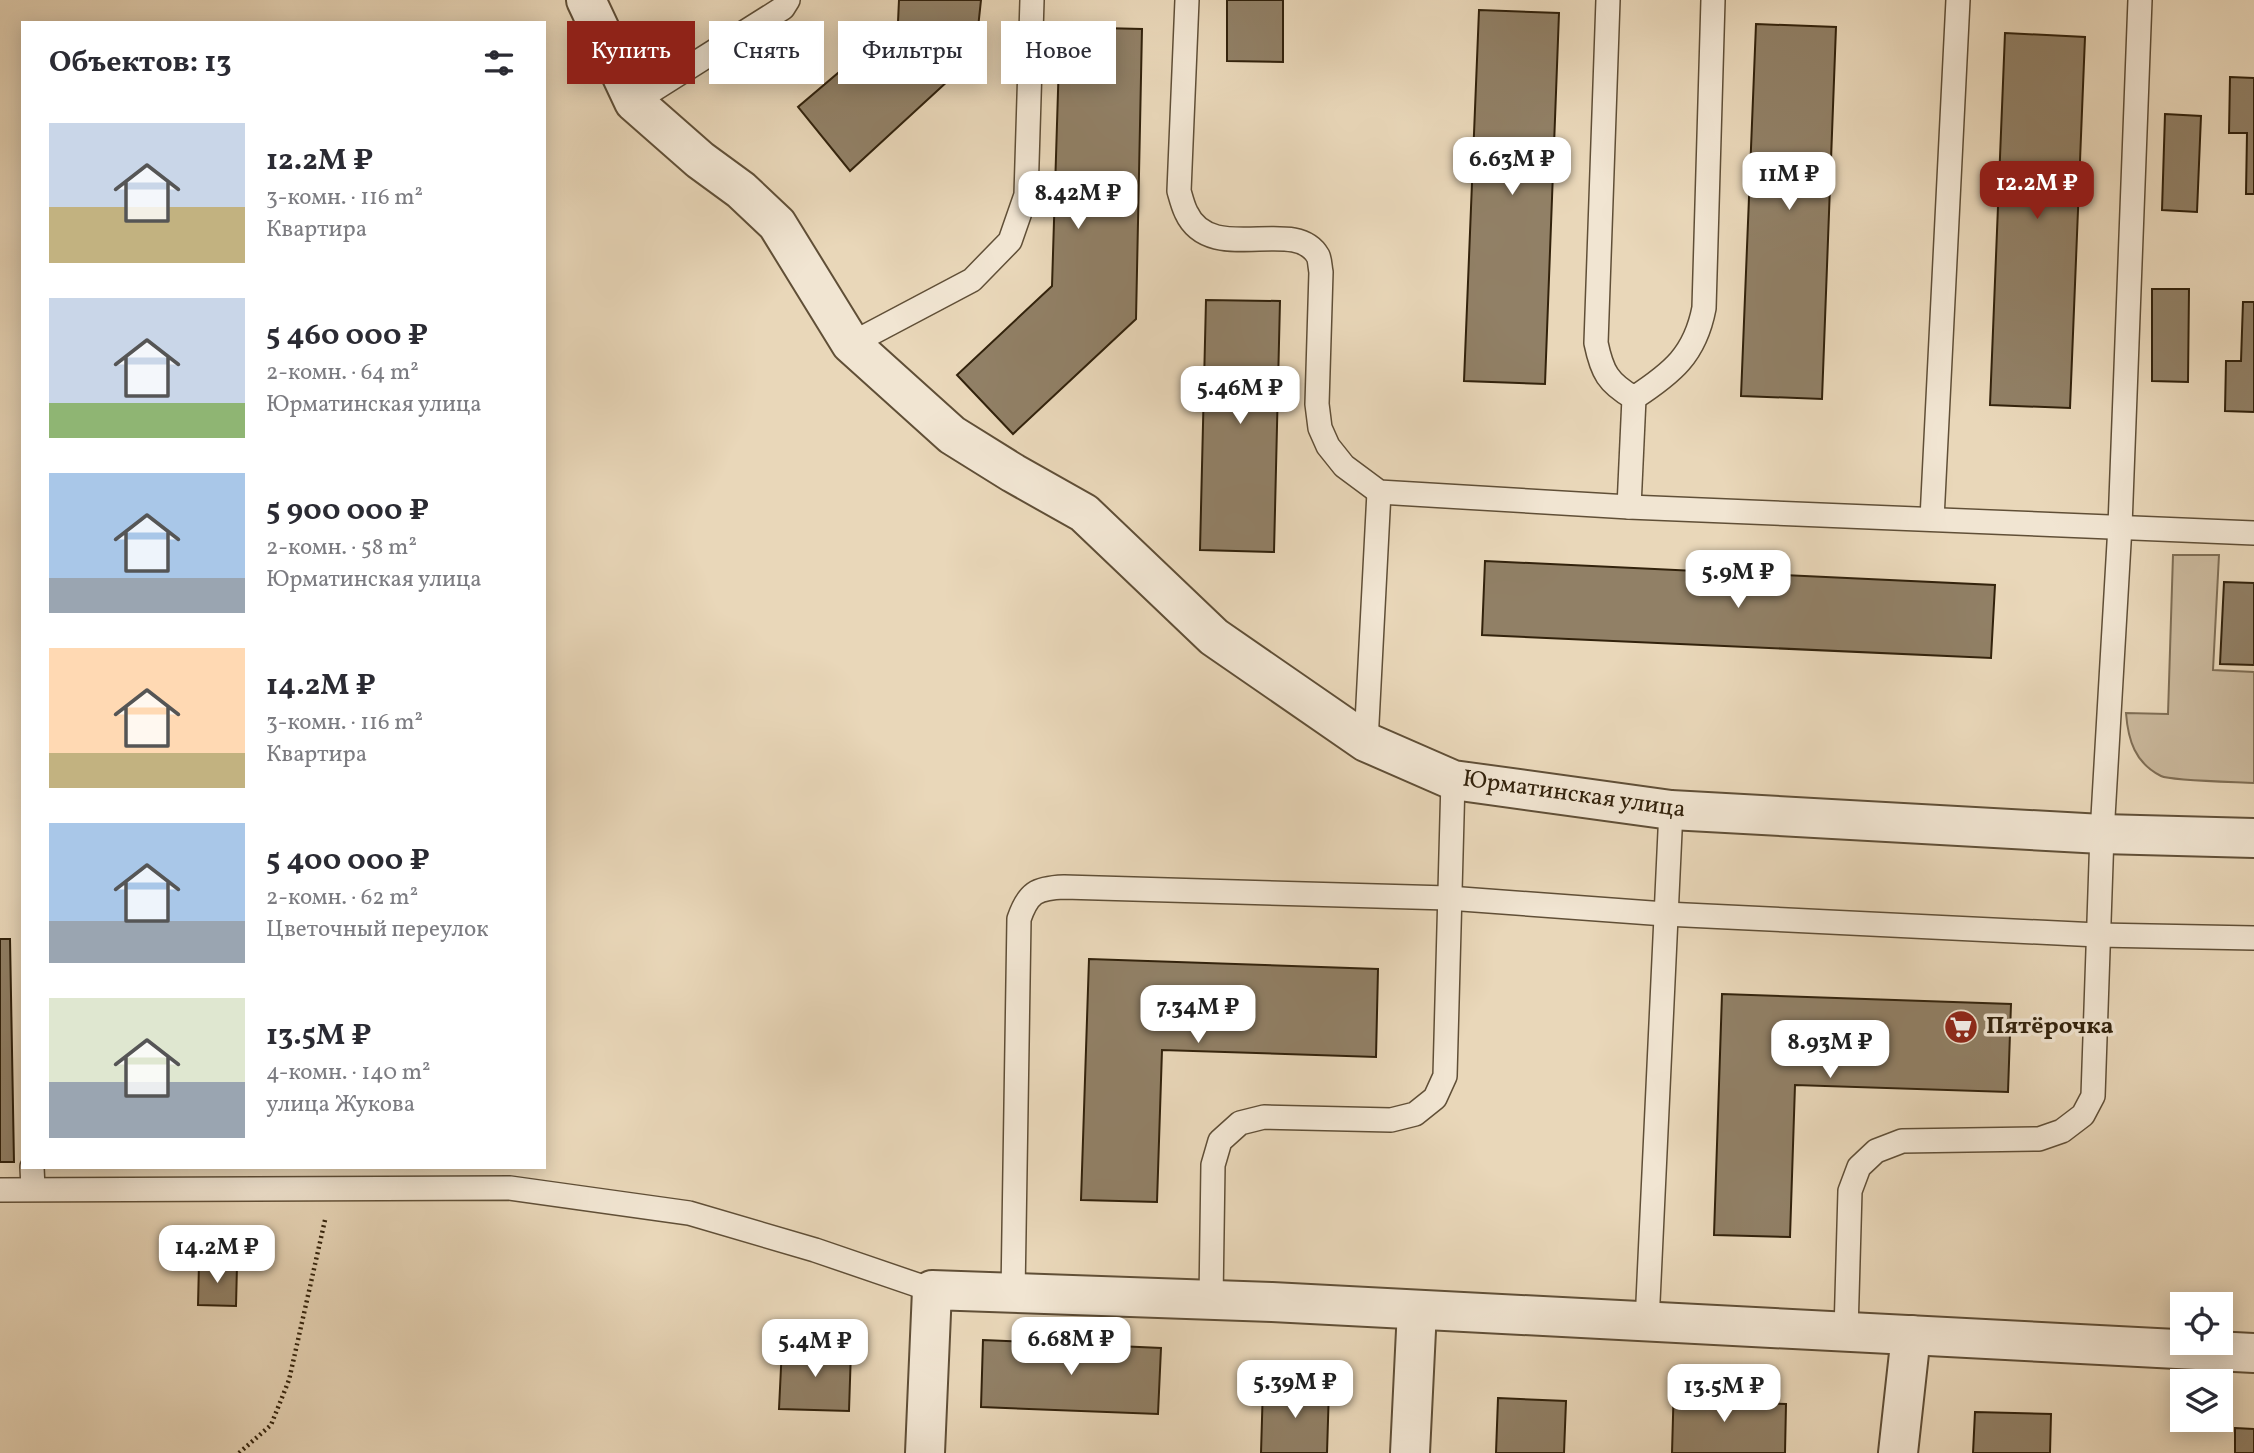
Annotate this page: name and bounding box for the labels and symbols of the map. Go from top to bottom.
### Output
pin: 6.63M ₽ [1447,138,1577,197]
pin: 11M ₽ [1740,152,1838,212]
pin: 12.2M ₽ [1972,162,2102,221]
pin: 8.42M ₽ [1013,172,1143,231]
pin: 5.46M ₽ [1175,366,1305,426]
pin: 5.9M ₽ [1681,550,1795,610]
street label: Юрматинская улица [1460,762,1688,828]
pin: 7.34M ₽ [1133,986,1263,1045]
supermarket icon: Пятёрочка [1942,1008,1980,1046]
place label: Пятёрочка [1986,1010,2114,1044]
pin: 8.93M ₽ [1765,1020,1895,1080]
pin: 14.2M ₽ [152,1226,282,1285]
pin: 6.68M ₽ [1006,1318,1136,1377]
pin: 5.4M ₽ [758,1320,872,1379]
pin: 5.39M ₽ [1230,1360,1360,1420]
pin: 13.5M ₽ [1659,1364,1789,1424]

